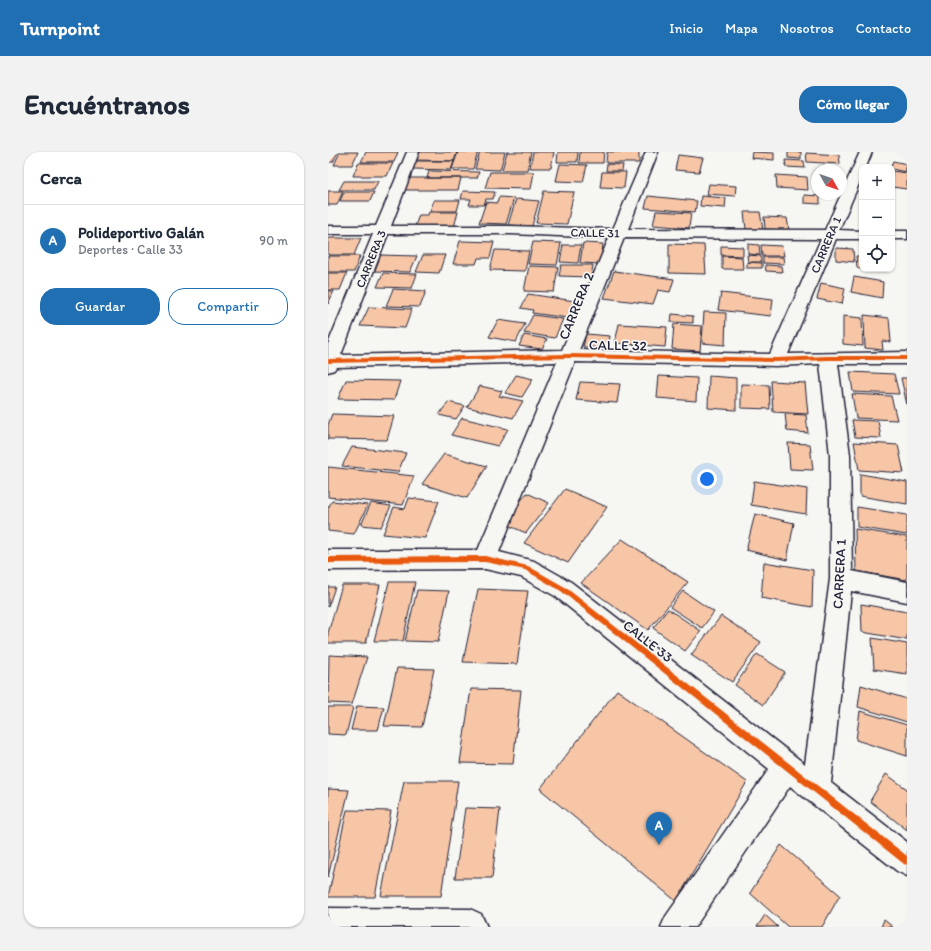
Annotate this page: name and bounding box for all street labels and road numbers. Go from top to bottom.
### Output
street label: CARRERA 1 [808,214,844,275]
street label: CALLE 31 [570,226,620,240]
street label: CARRERA 3 [353,228,389,290]
street label: CARRERA 2 [555,269,598,342]
street label: CALLE 32 [589,336,648,355]
street label: CARRERA 1 [829,538,850,610]
street label: CALLE 33 [619,617,676,666]

